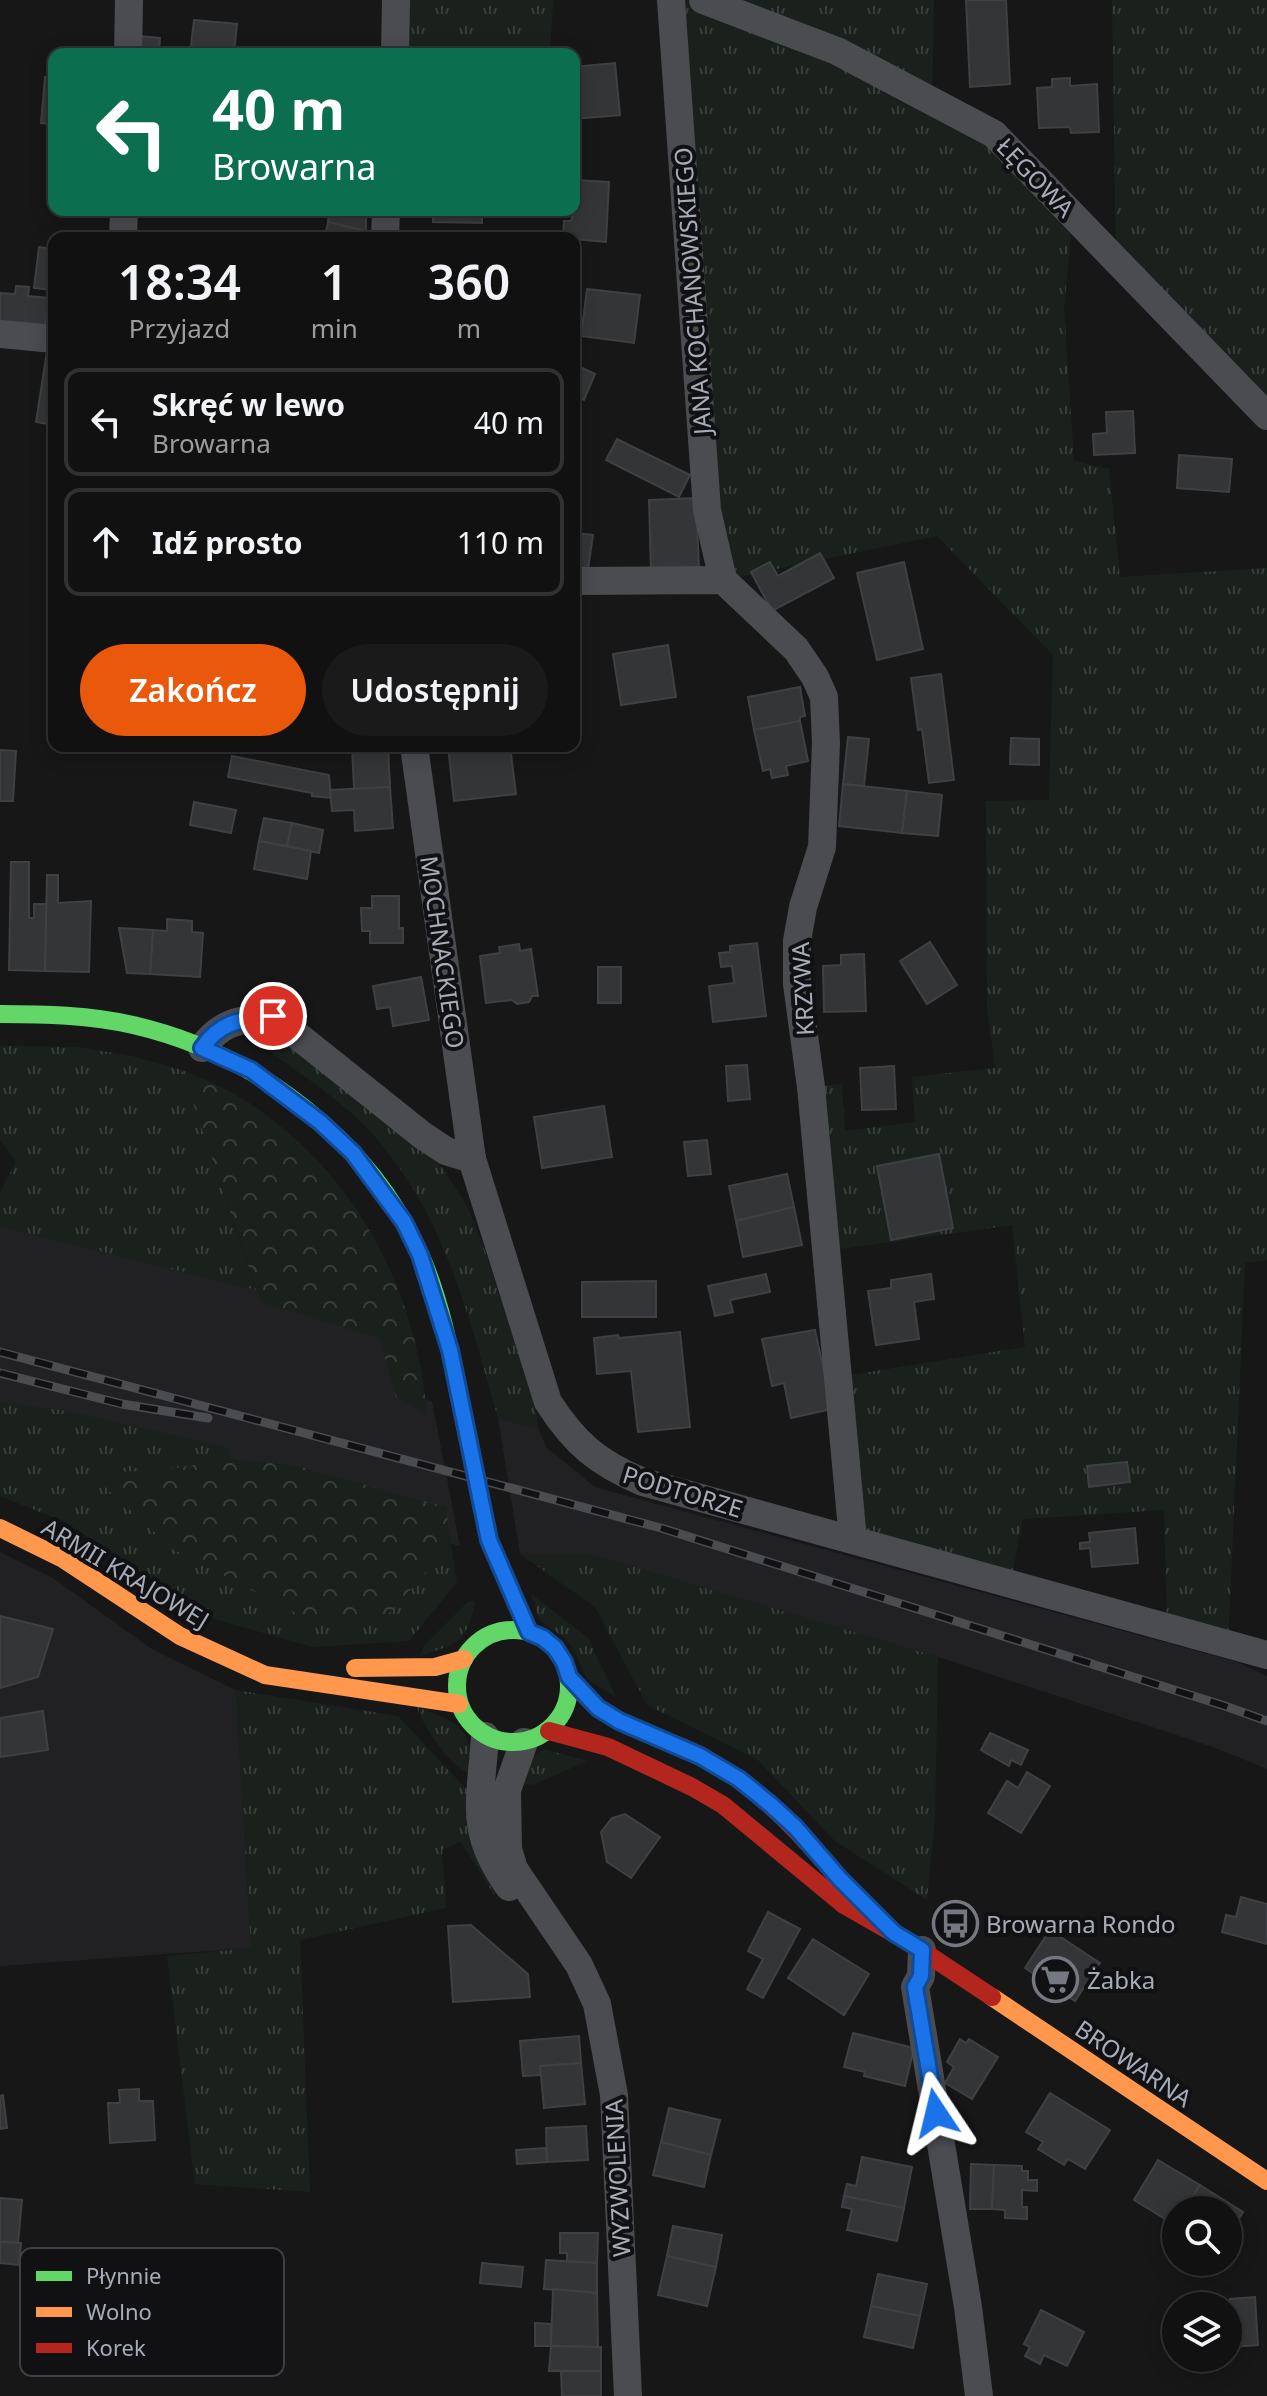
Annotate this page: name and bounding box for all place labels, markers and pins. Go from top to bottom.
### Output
pin [239,982,307,1050]
bus stop icon: Browarna Rondo [931,1899,979,1947]
place label: Browarna Rondo [986,1907,1175,1940]
supermarket icon: Żabka [1032,1955,1080,2003]
place label: Żabka [1087,1963,1155,1996]

